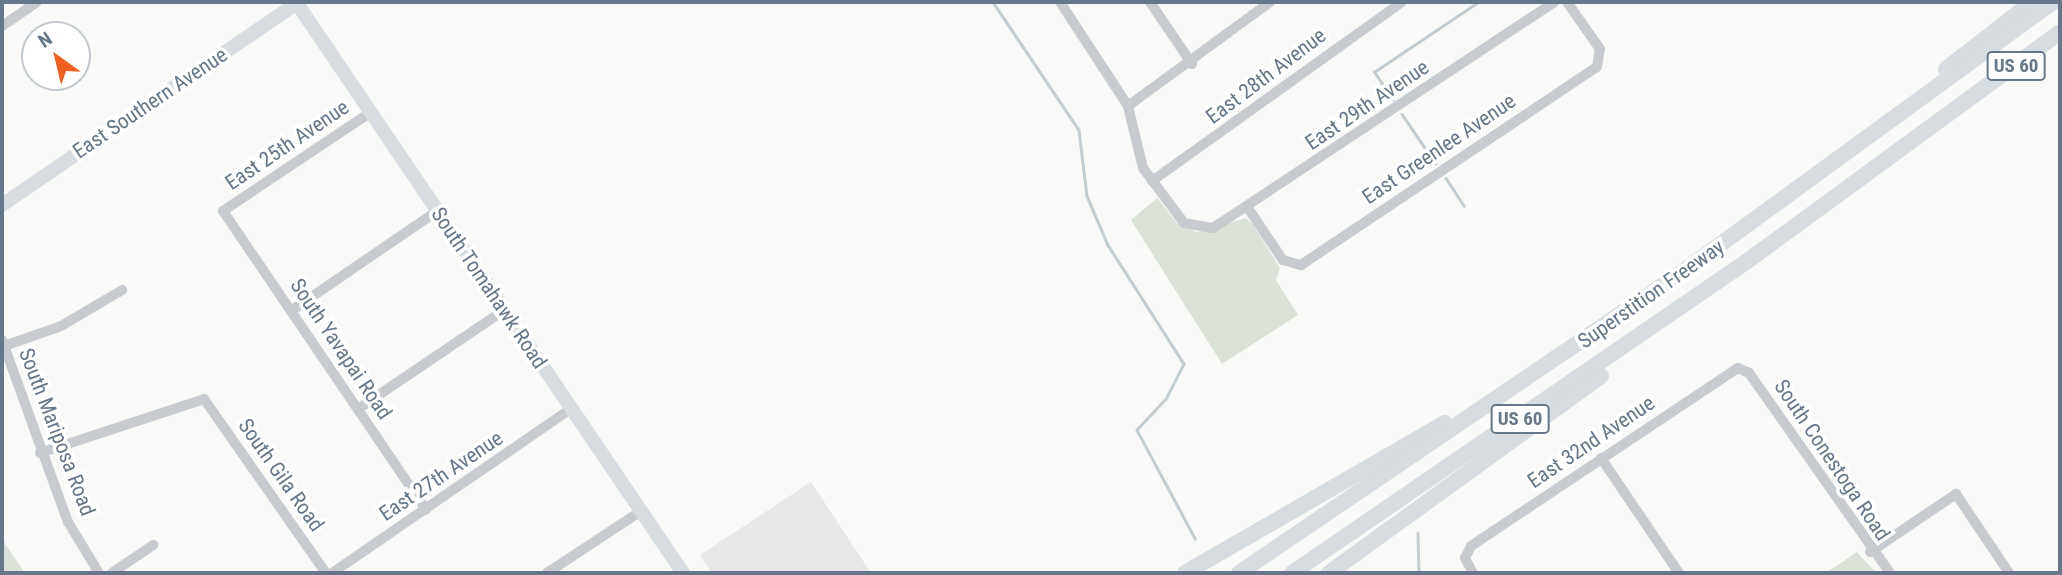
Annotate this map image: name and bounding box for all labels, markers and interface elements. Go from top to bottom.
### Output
north arrow [21,21,91,91]
street label: East 28th Avenue [1201,23,1331,129]
text: N [34,27,56,53]
street label: East Southern Avenue [68,42,232,164]
road number: US 60 [1986,50,2046,82]
street label: East 29th Avenue [1300,54,1434,156]
street label: East Greenlee Avenue [1358,88,1520,210]
street label: East 25th Avenue [220,94,354,196]
street label: South Tomahawk Road [426,202,552,374]
street label: Superstition Freeway [1573,234,1729,354]
street label: South Yavapai Road [285,274,397,424]
street label: South Mariposa Road [13,345,101,519]
street label: South Conestoga Road [1769,375,1895,545]
street label: East 32nd Avenue [1523,390,1659,494]
road number: US 60 [1490,404,1550,434]
street label: South Gila Road [233,414,329,536]
street label: East 27th Avenue [374,425,508,527]

